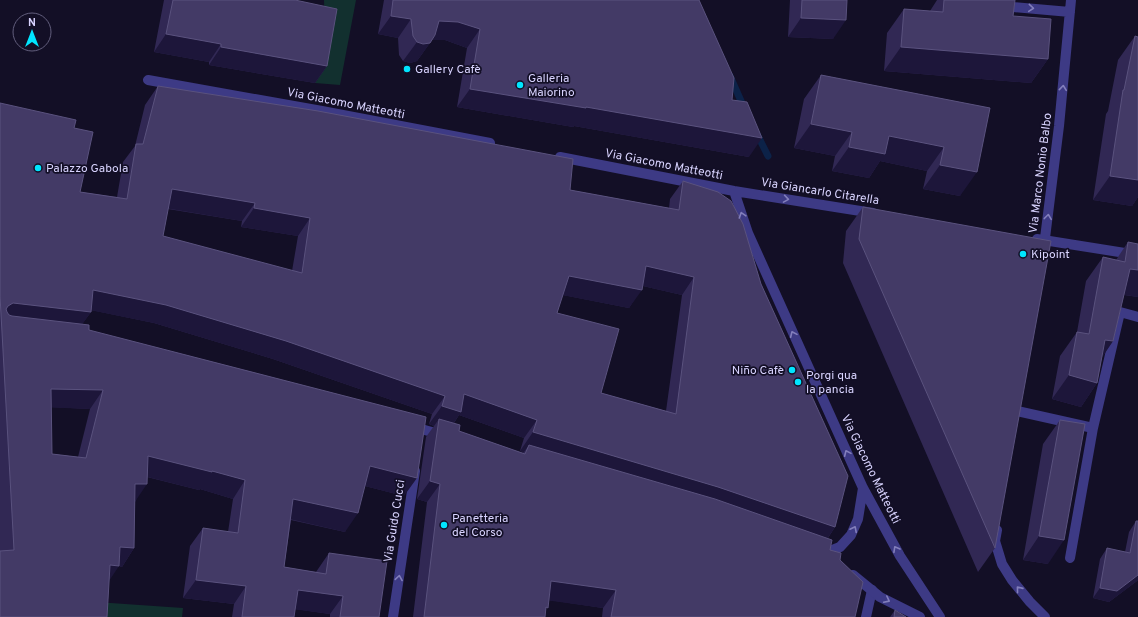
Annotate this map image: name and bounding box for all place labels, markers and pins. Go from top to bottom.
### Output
place label: Gallery Cafè [415,62,481,78]
marker: Gallery Cafè [402,64,412,74]
place label: Galleria Maiorino [528,71,575,101]
marker: Galleria Maiorino [515,80,525,90]
place label: Palazzo Gabola [46,161,128,177]
marker: Palazzo Gabola [33,163,43,173]
place label: Kipoint [1031,247,1070,263]
marker: Kipoint [1018,249,1028,259]
place label: Niño Cafè [732,363,784,379]
marker: Niño Cafè [787,365,797,375]
place label: Porgi qua la pancia [806,368,857,398]
marker: Porgi qua la pancia [793,377,803,387]
place label: Panetteria del Corso [452,511,508,541]
marker: Panetteria del Corso [439,520,449,530]

